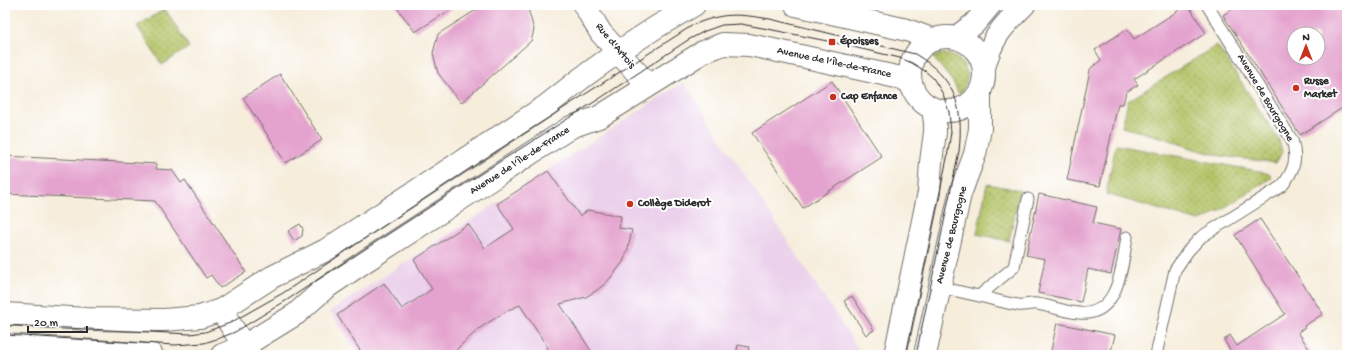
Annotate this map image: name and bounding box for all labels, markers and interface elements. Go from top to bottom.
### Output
street label: Rue d'Artois [593,21,638,72]
north arrow [1286,26,1326,66]
text: N [1302,32,1310,44]
place label: Époisses [839,34,879,48]
marker: Époisses [827,37,837,47]
street label: Avenue de l’Île-de-France [776,44,893,81]
street label: Avenue de Bourgogne [1234,52,1296,144]
place label: Russe Market [1303,76,1338,101]
marker: Russe Market [1291,83,1301,93]
place label: Cap Enfance [840,90,899,103]
marker: Cap Enfance [828,92,838,102]
street label: Avenue de l’Île-de-France [467,123,572,198]
street label: Avenue de Bourgogne [934,185,970,285]
place label: Collège Diderot [637,197,712,211]
marker: Collège Diderot [625,199,635,209]
scale bar [28,308,87,334]
text: 20 m [34,317,59,331]

